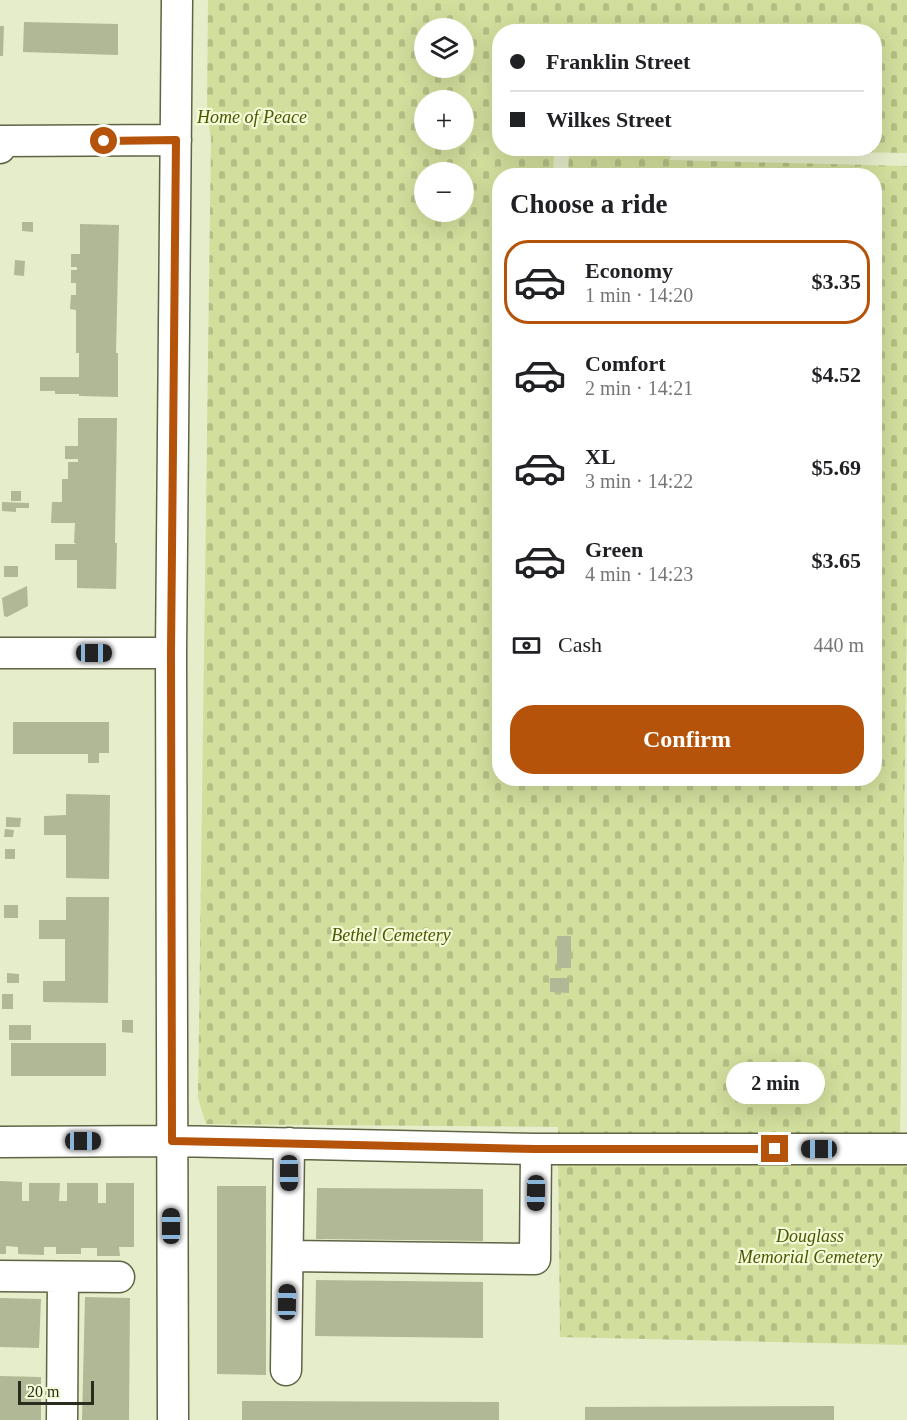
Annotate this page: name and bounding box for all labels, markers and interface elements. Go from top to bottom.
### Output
map controls [414,18,474,222]
button: layers [414,18,474,78]
text: Franklin Street [546,49,690,74]
button: + [414,90,474,150]
park label: Home of Peace [196,107,307,127]
text: Wilkes Street [546,107,672,132]
route start [90,127,117,154]
button: − [414,162,474,222]
text: Choose a ride [510,189,668,219]
icon: car [513,255,567,309]
text: Economy [585,258,673,283]
text: $3.35 [812,269,861,294]
text: 1 min · 14:20 [585,284,693,306]
icon: car [513,348,567,402]
text: Comfort [585,351,666,376]
text: $4.52 [812,362,861,387]
text: 2 min · 14:21 [585,377,693,399]
icon: car [513,441,567,495]
text: XL [585,444,616,469]
text: $5.69 [812,455,861,480]
text: 3 min · 14:22 [585,470,693,492]
icon: car [513,534,567,588]
text: Green [585,537,643,562]
text: $3.65 [812,548,861,573]
text: 4 min · 14:23 [585,563,693,585]
icon: cash [510,629,543,662]
text: Cash [558,632,602,657]
text: 440 m [813,634,864,656]
car [76,644,112,662]
button: Confirm [510,705,864,774]
park label: Bethel Cemetery [331,925,451,945]
callout: 2 min [726,1062,824,1104]
text: 2 min [751,1072,800,1094]
car [65,1132,101,1150]
route end [761,1135,788,1162]
car [801,1140,837,1158]
car [280,1155,298,1191]
car [527,1175,545,1211]
car [162,1208,180,1244]
park label: Douglass Memorial Cemetery [737,1226,882,1267]
car [278,1284,296,1320]
scale bar [18,1378,94,1406]
text: 20 m [27,1383,59,1400]

